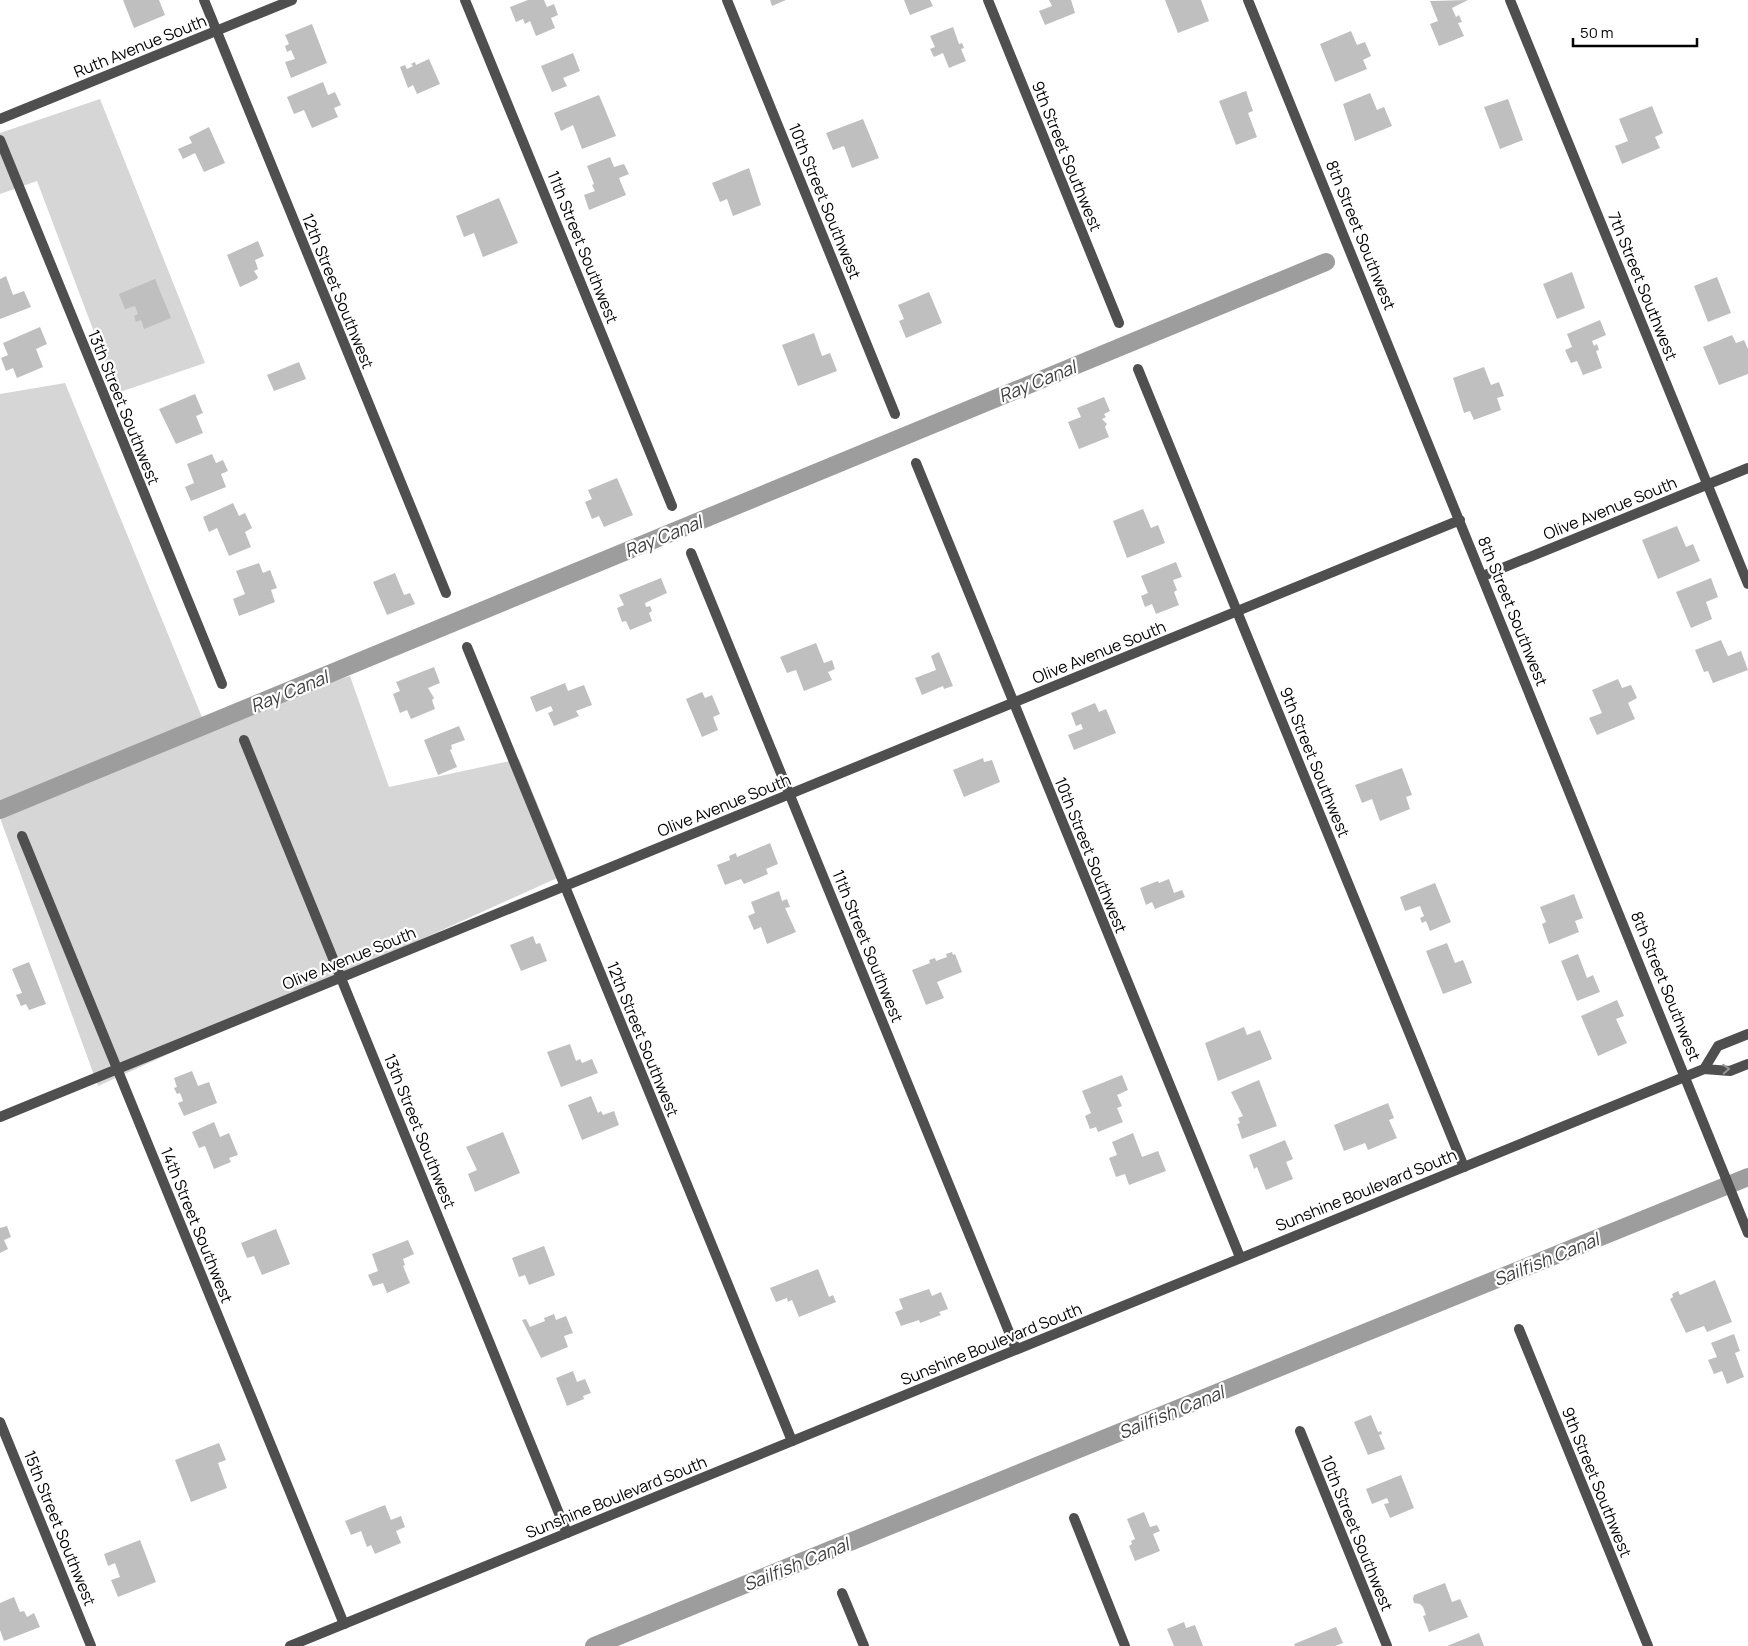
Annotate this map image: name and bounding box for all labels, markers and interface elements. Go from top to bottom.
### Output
street label: Ruth Avenue South [70,9,210,83]
scale bar [1573,15,1697,47]
text: 50 m [1580,22,1614,43]
street label: 9th Street Southwest [1027,78,1107,234]
street label: 10th Street Southwest [784,120,866,282]
street label: 8th Street Southwest [1321,157,1401,313]
street label: 11th Street Southwest [542,167,624,327]
street label: 7th Street Southwest [1603,209,1683,363]
street label: 12th Street Southwest [297,210,379,372]
street label: 13th Street Southwest [83,326,165,488]
water label: Ray Canal [995,354,1082,407]
street label: Olive Avenue South [1540,471,1680,545]
water label: Ray Canal [621,509,708,562]
street label: 8th Street Southwest [1473,533,1553,689]
street label: Olive Avenue South [1029,615,1169,689]
water label: Ray Canal [247,664,334,717]
street label: 9th Street Southwest [1275,684,1355,840]
street label: Olive Avenue South [654,768,794,842]
street label: 10th Street Southwest [1050,774,1132,936]
street label: 11th Street Southwest [827,866,909,1026]
street label: 8th Street Southwest [1626,908,1706,1064]
street label: Olive Avenue South [279,921,419,995]
street label: 12th Street Southwest [602,958,684,1120]
street label: 13th Street Southwest [379,1050,461,1212]
one-way arrow [1723,1064,1731,1075]
street label: 14th Street Southwest [156,1144,238,1306]
street label: Sunshine Boulevard South [1272,1144,1460,1236]
water label: Sailfish Canal [1490,1226,1605,1291]
street label: Sunshine Boulevard South [897,1298,1085,1390]
water label: Sailfish Canal [1115,1379,1230,1444]
street label: 9th Street Southwest [1557,1404,1637,1560]
street label: 15th Street Southwest [19,1447,101,1609]
street label: Sunshine Boulevard South [522,1451,710,1543]
street label: 10th Street Southwest [1316,1452,1398,1614]
water label: Sailfish Canal [740,1531,855,1596]

